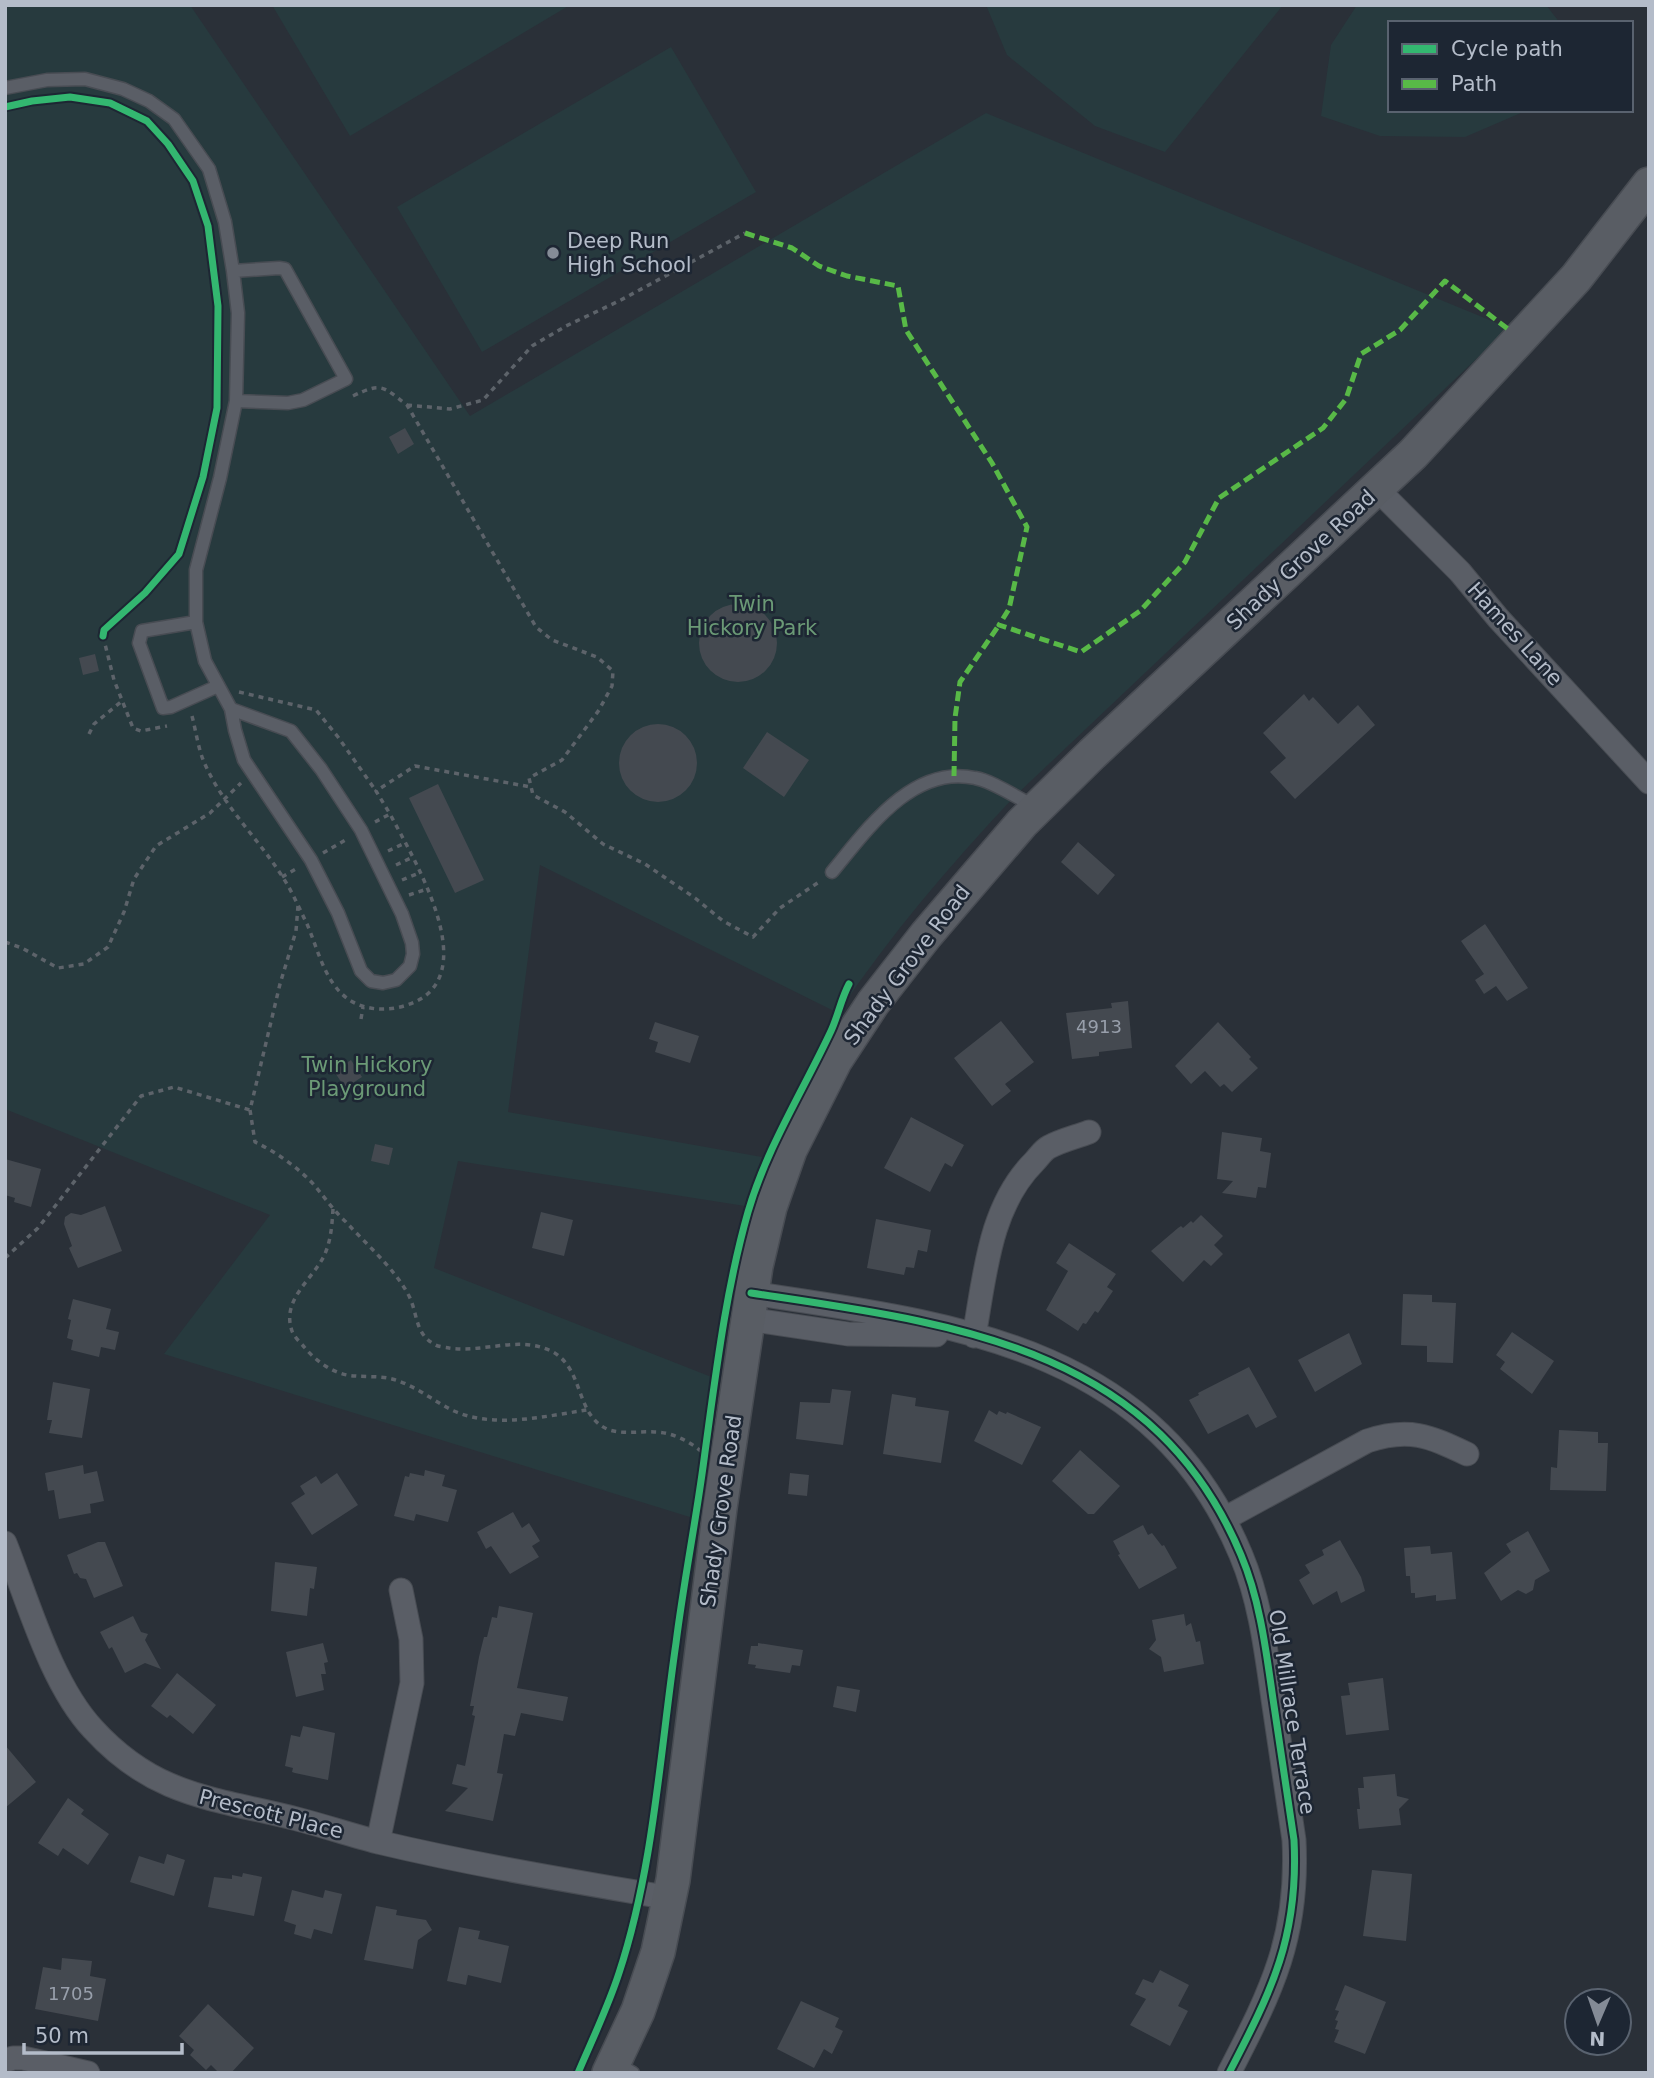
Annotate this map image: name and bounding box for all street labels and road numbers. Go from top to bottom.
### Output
street label: Shady Grove Road [1222,485,1380,635]
street label: Hames Lane [1462,577,1568,691]
street label: Shady Grove Road [839,880,975,1050]
street label: Shady Grove Road [696,1413,746,1609]
street label: Old Millrace Terrace [1264,1608,1320,1816]
street label: Prescott Place [196,1784,346,1844]

